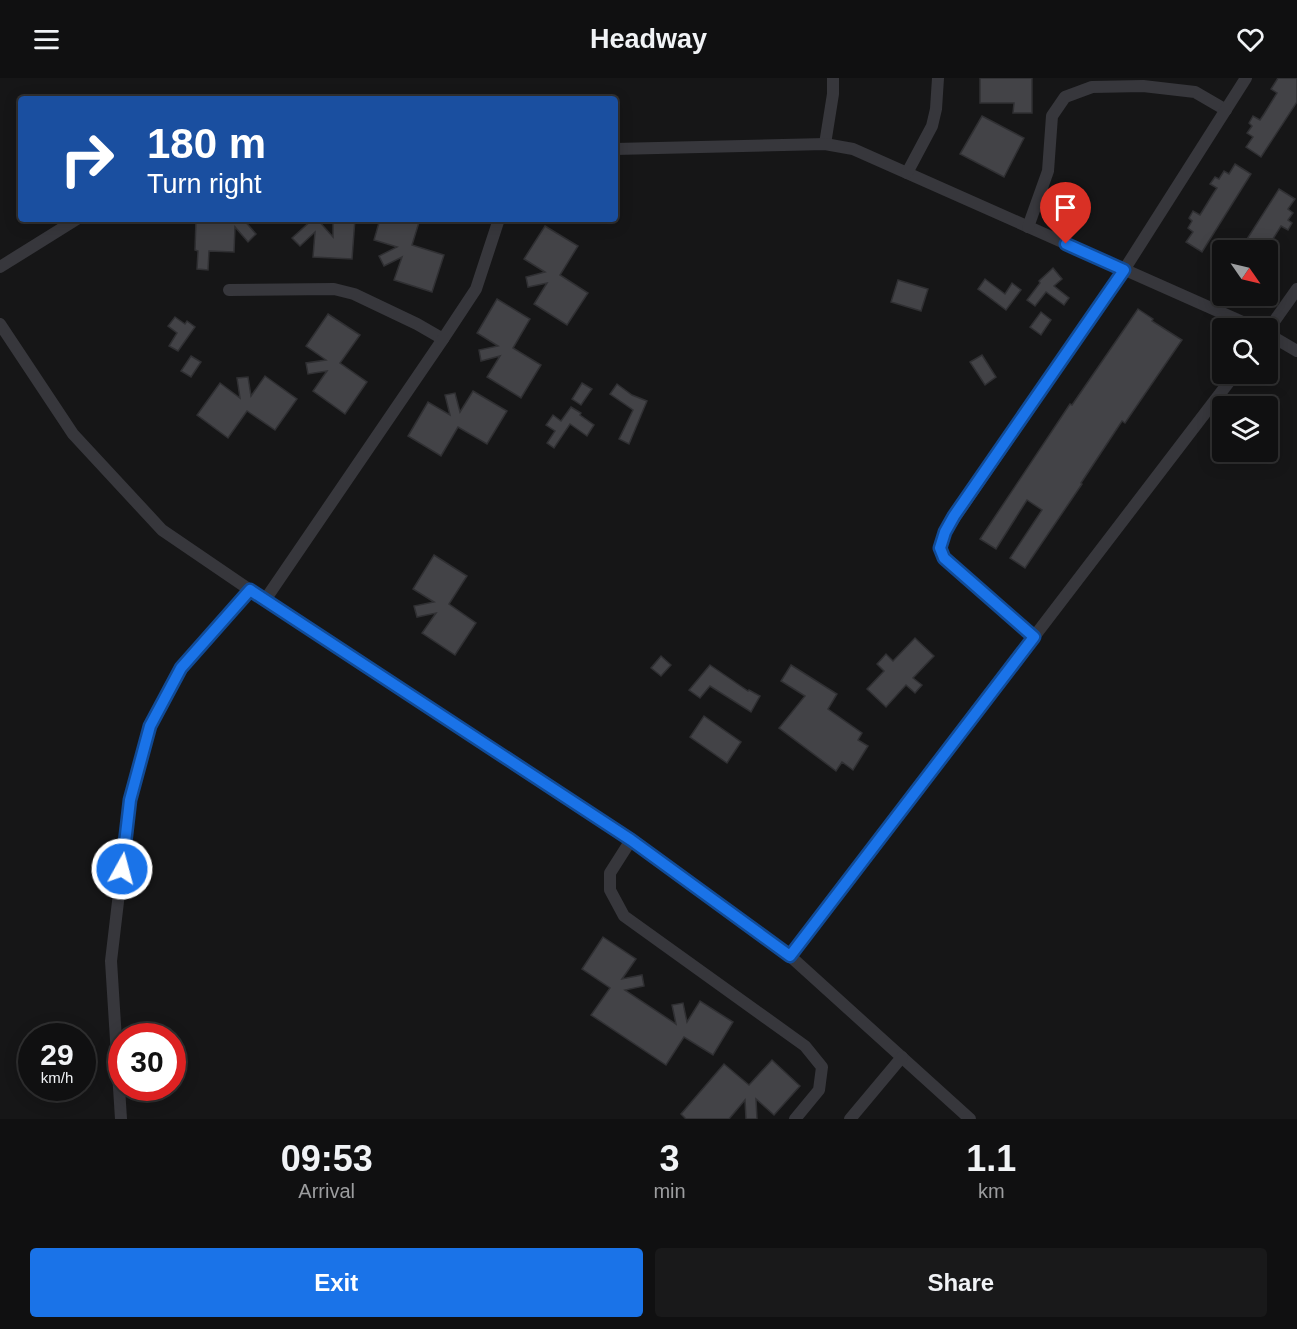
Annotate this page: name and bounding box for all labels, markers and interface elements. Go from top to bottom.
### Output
icon: menu [30,23,63,56]
icon: heart [1234,23,1267,56]
text: Headway [590,24,707,54]
icon: right [48,120,126,198]
text: 180 m [147,120,266,167]
text: Turn right [147,169,262,199]
pin [1040,182,1091,244]
icon: arrive [1049,191,1082,224]
north arrow [1212,240,1278,306]
map controls [1212,240,1278,462]
button: search [1212,318,1278,384]
button: layers [1212,396,1278,462]
position arrow [90,837,154,901]
speed limit sign: 30 [108,1023,186,1101]
text: 29 [40,1038,74,1071]
text: km/h [41,1069,73,1086]
text: 09:53 [281,1138,373,1179]
text: 3 [659,1138,680,1179]
text: 1.1 [966,1138,1016,1179]
text: Arrival [298,1180,355,1202]
text: min [653,1180,686,1202]
text: km [978,1180,1005,1202]
button: Exit [30,1248,643,1317]
button: Share [655,1248,1267,1317]

